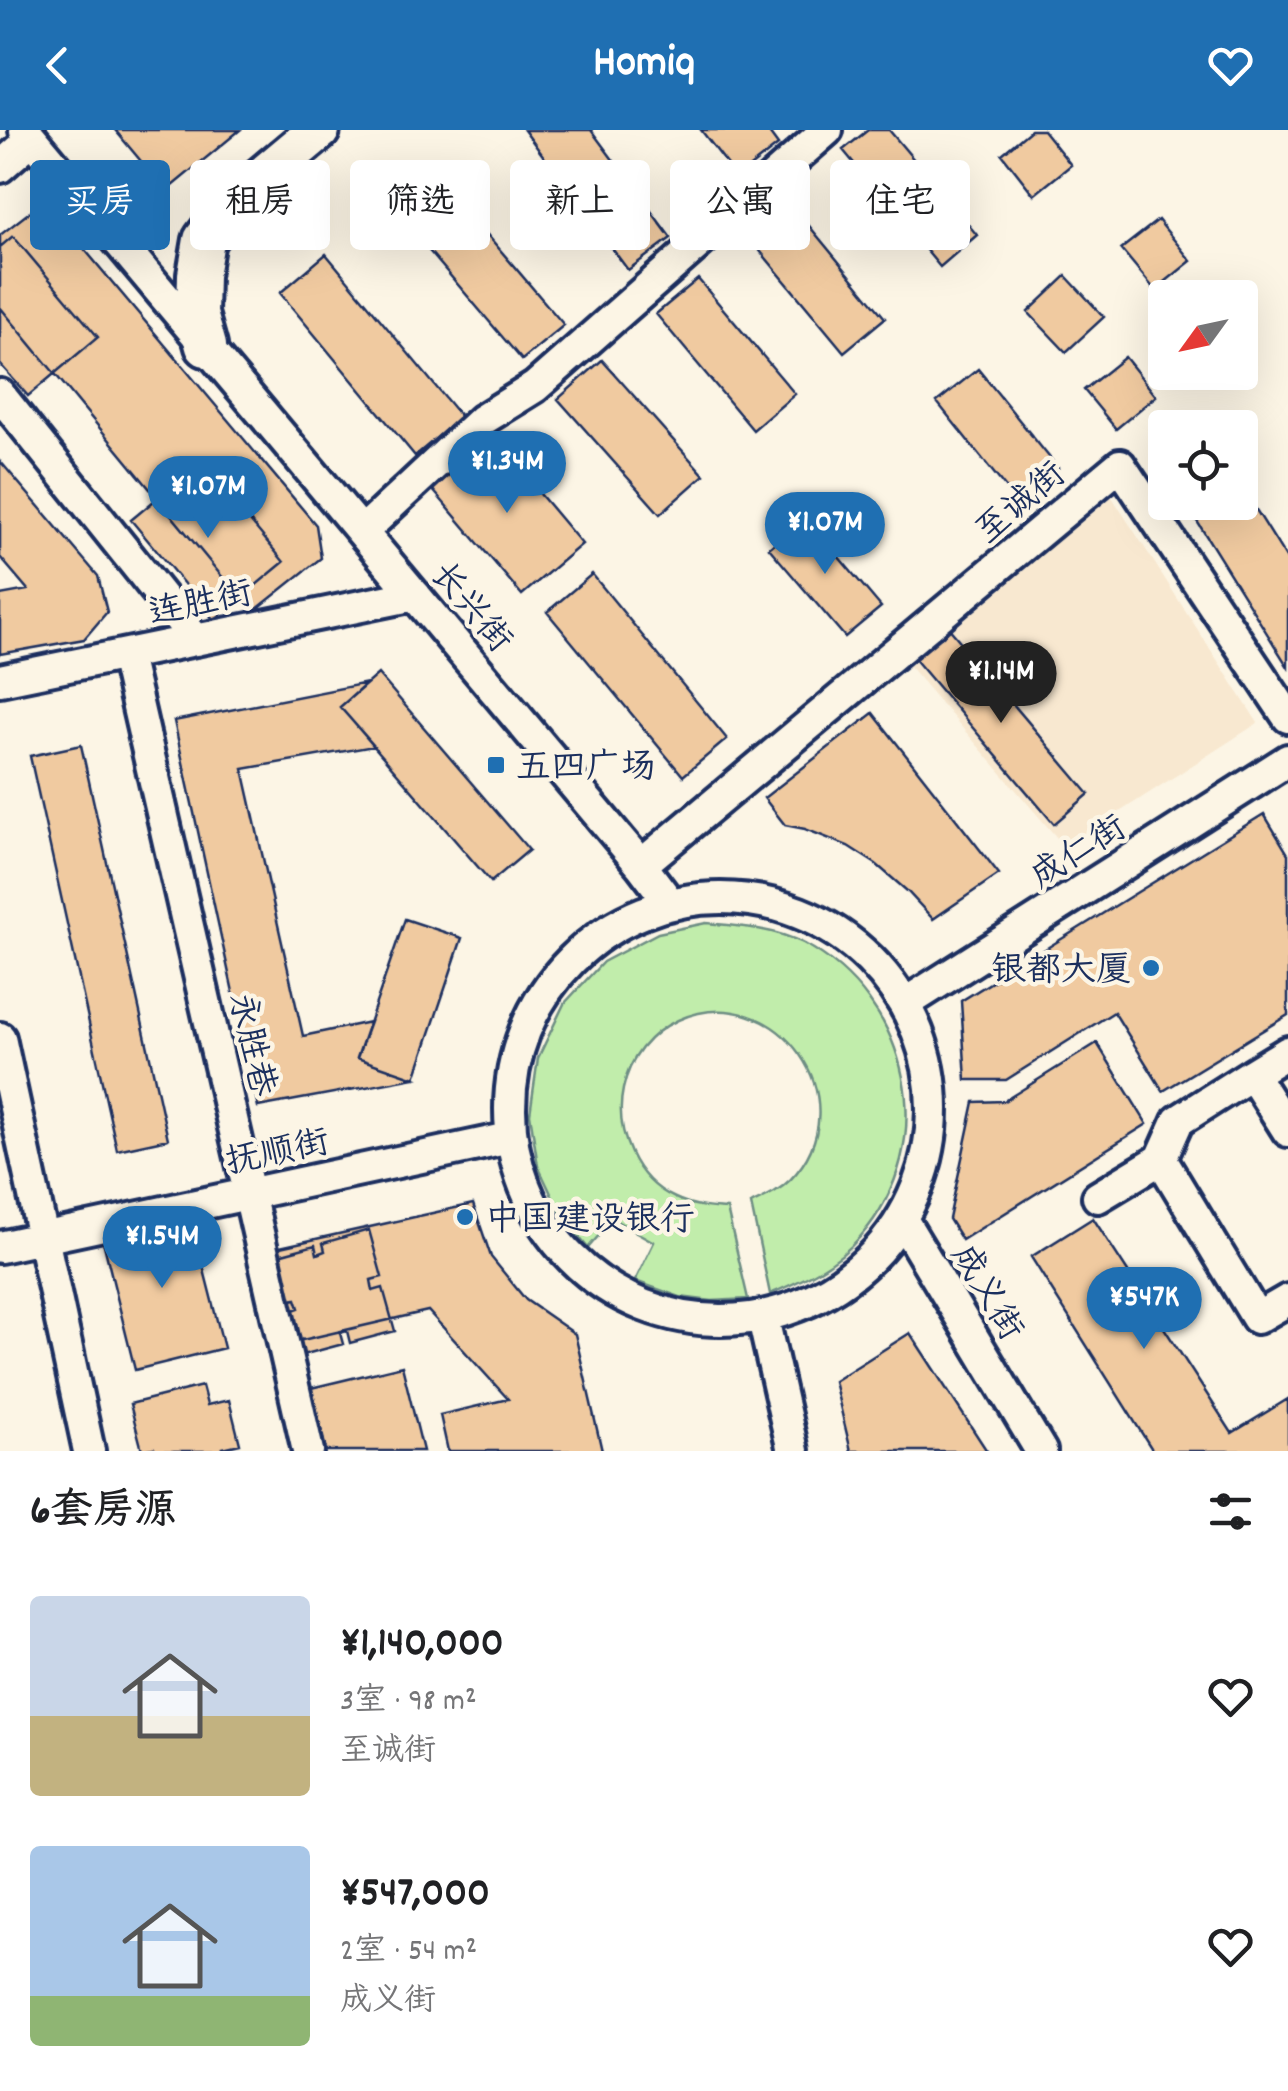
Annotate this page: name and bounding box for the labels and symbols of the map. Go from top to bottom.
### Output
north arrow [1148,280,1258,390]
pin: ¥1.34M [426,431,588,516]
street label: 至诚街 [966,452,1079,558]
pin: ¥1.07M [127,456,289,541]
pin: ¥1.07M [744,492,906,577]
street label: 长兴街 [416,553,522,666]
street label: 连胜街 [144,571,258,641]
pin: ¥1.14M [920,641,1082,726]
place label: 五四广场 [516,745,656,795]
marker: 五四广场 [485,754,507,776]
street label: 成仁街 [1022,805,1137,903]
place label: 银都大厦 [991,948,1131,998]
marker: 银都大厦 [1140,957,1162,979]
street label: 永胜巷 [213,988,285,1102]
street label: 抚顺街 [221,1120,335,1190]
place label: 中国建设银行 [485,1197,695,1247]
pin: ¥1.54M [81,1206,243,1291]
marker: 中国建设银行 [454,1206,476,1228]
street label: 成义街 [936,1236,1033,1351]
pin: ¥547K [1074,1267,1214,1352]

